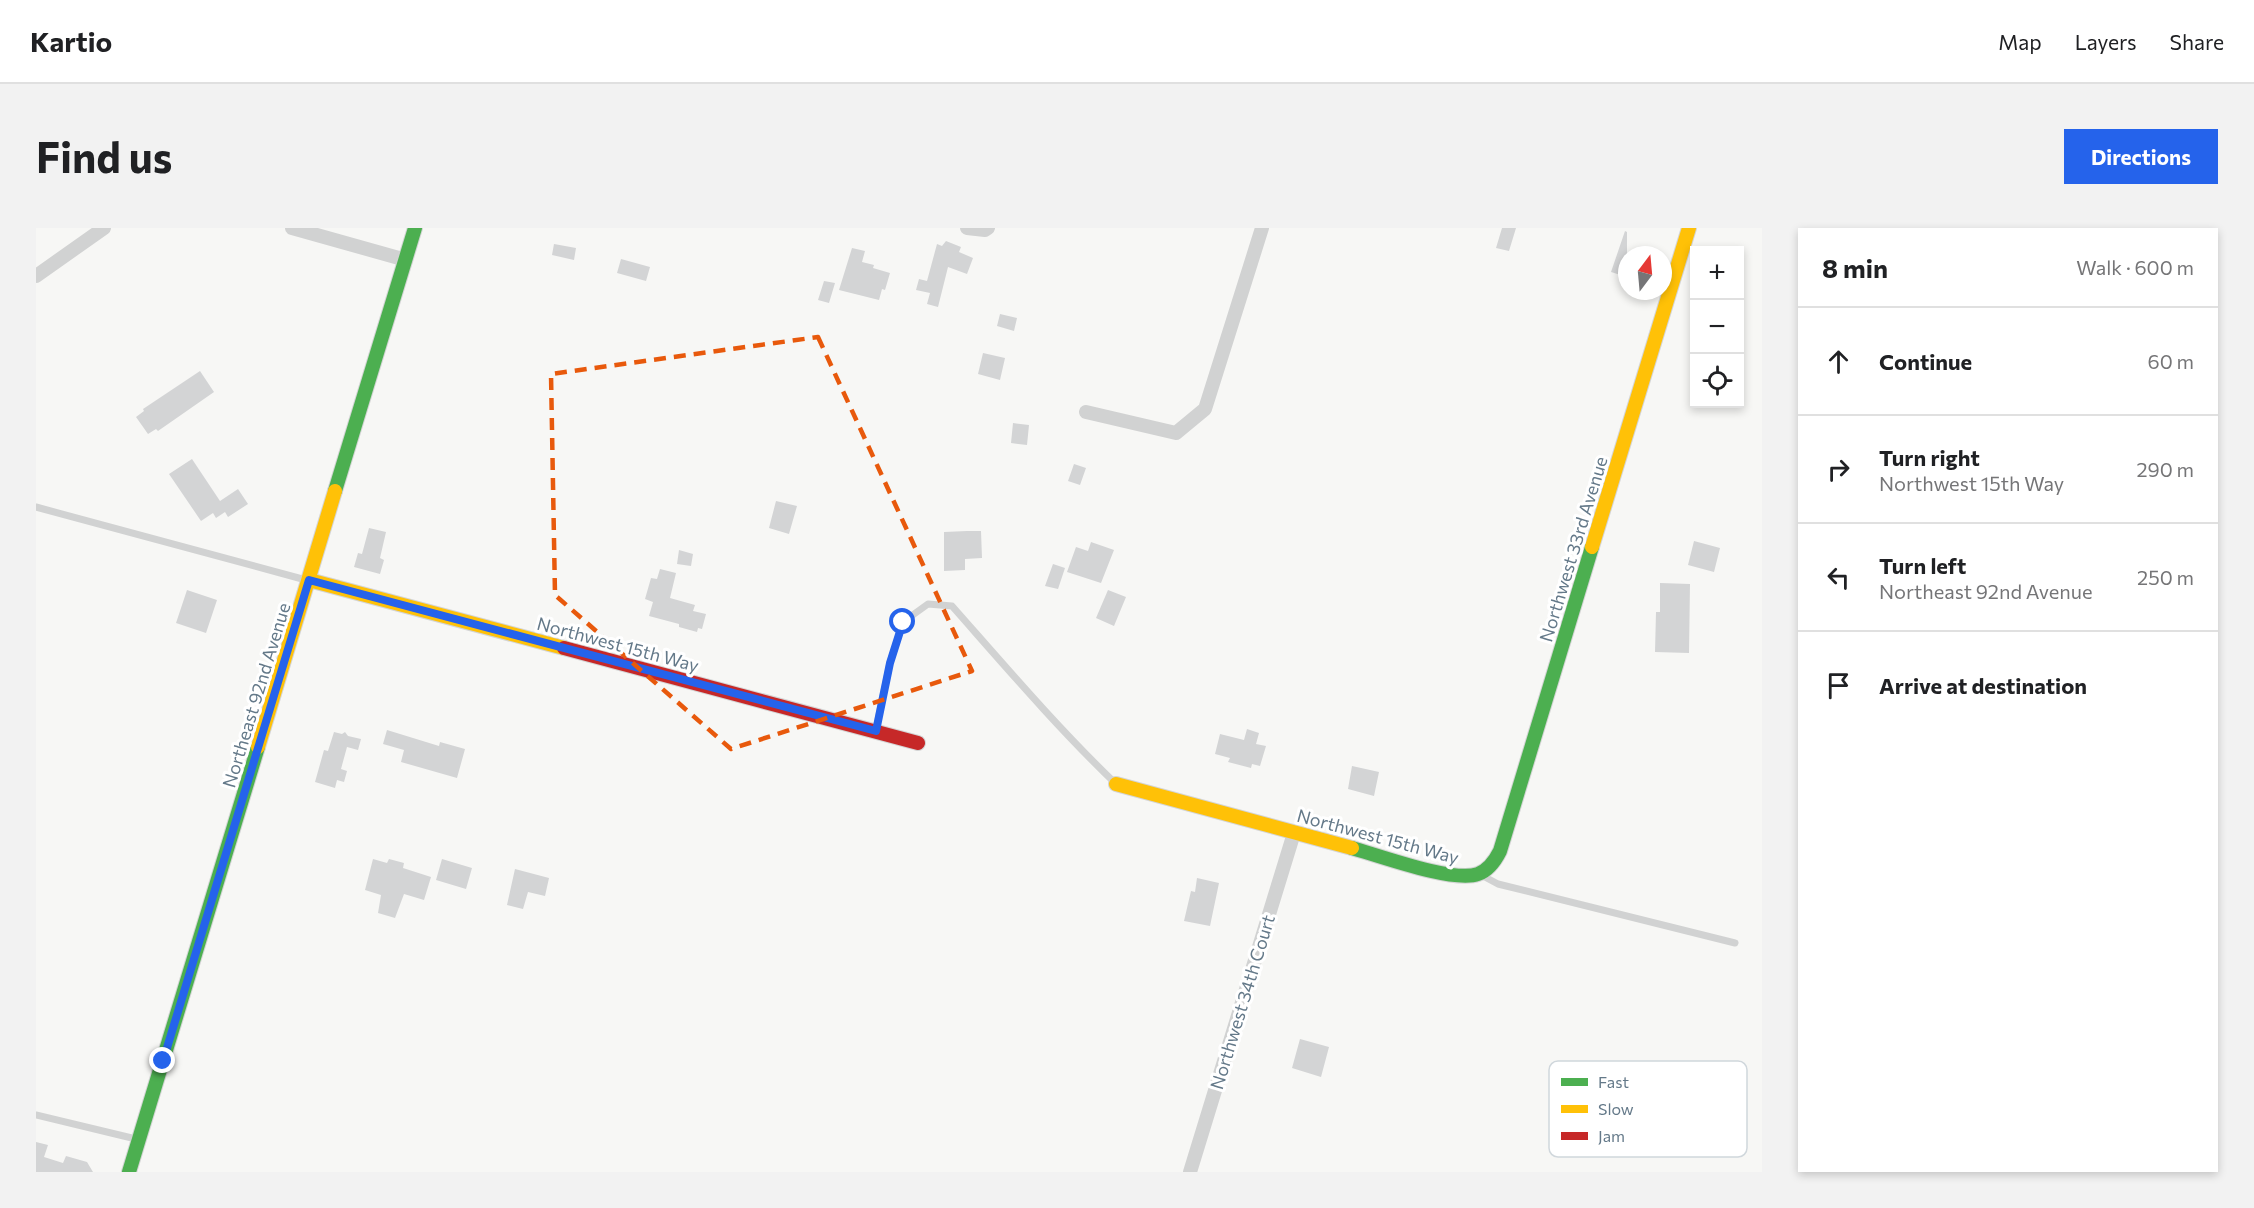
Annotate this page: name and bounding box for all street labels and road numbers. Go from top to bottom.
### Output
street label: Northwest 33rd Avenue [1534,454,1612,644]
street label: Northeast 92nd Avenue [217,600,295,790]
street label: Northwest 15th Way [535,612,701,676]
street label: Northwest 15th Way [1295,804,1461,868]
street label: Northwest 34th Court [1205,912,1279,1092]

